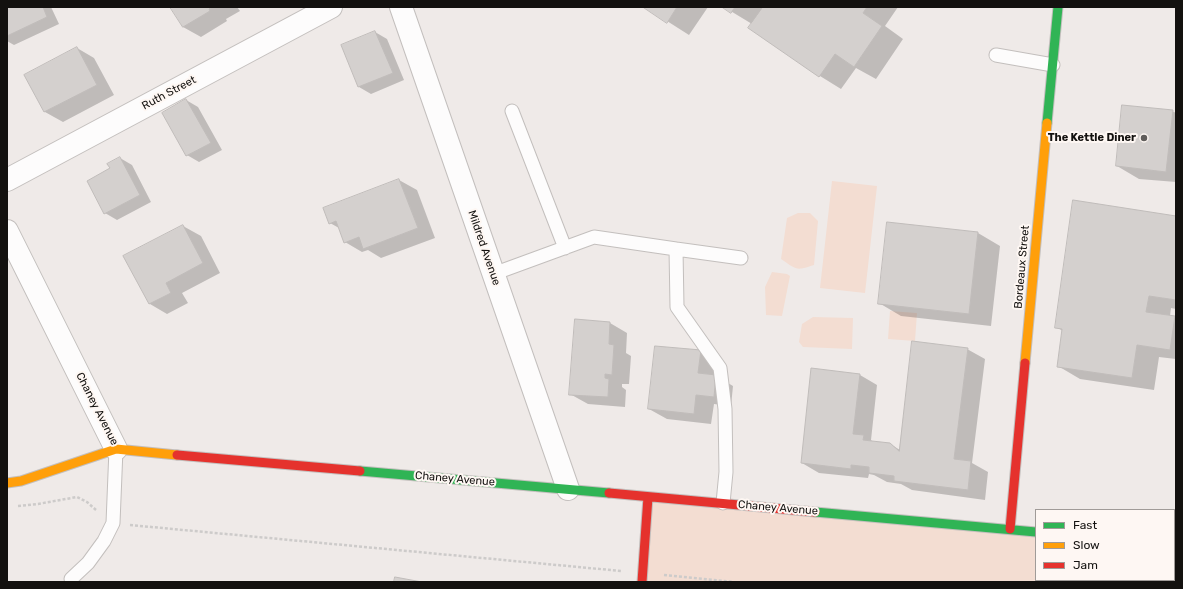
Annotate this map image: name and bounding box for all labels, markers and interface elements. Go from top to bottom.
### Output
street label: Ruth Street [140,73,198,113]
place label: The Kettle Diner [1048,131,1136,145]
marker: The Kettle Diner [1139,133,1149,143]
street label: Mildred Avenue [465,209,503,287]
street label: Bordeaux Street [1012,225,1032,309]
street label: Chaney Avenue [73,370,121,448]
street label: Chaney Avenue [415,469,495,489]
street label: Chaney Avenue [738,498,818,518]
legend [1035,509,1175,581]
text: Fast [1073,518,1097,532]
text: Slow [1073,538,1100,552]
text: Jam [1073,558,1098,572]

